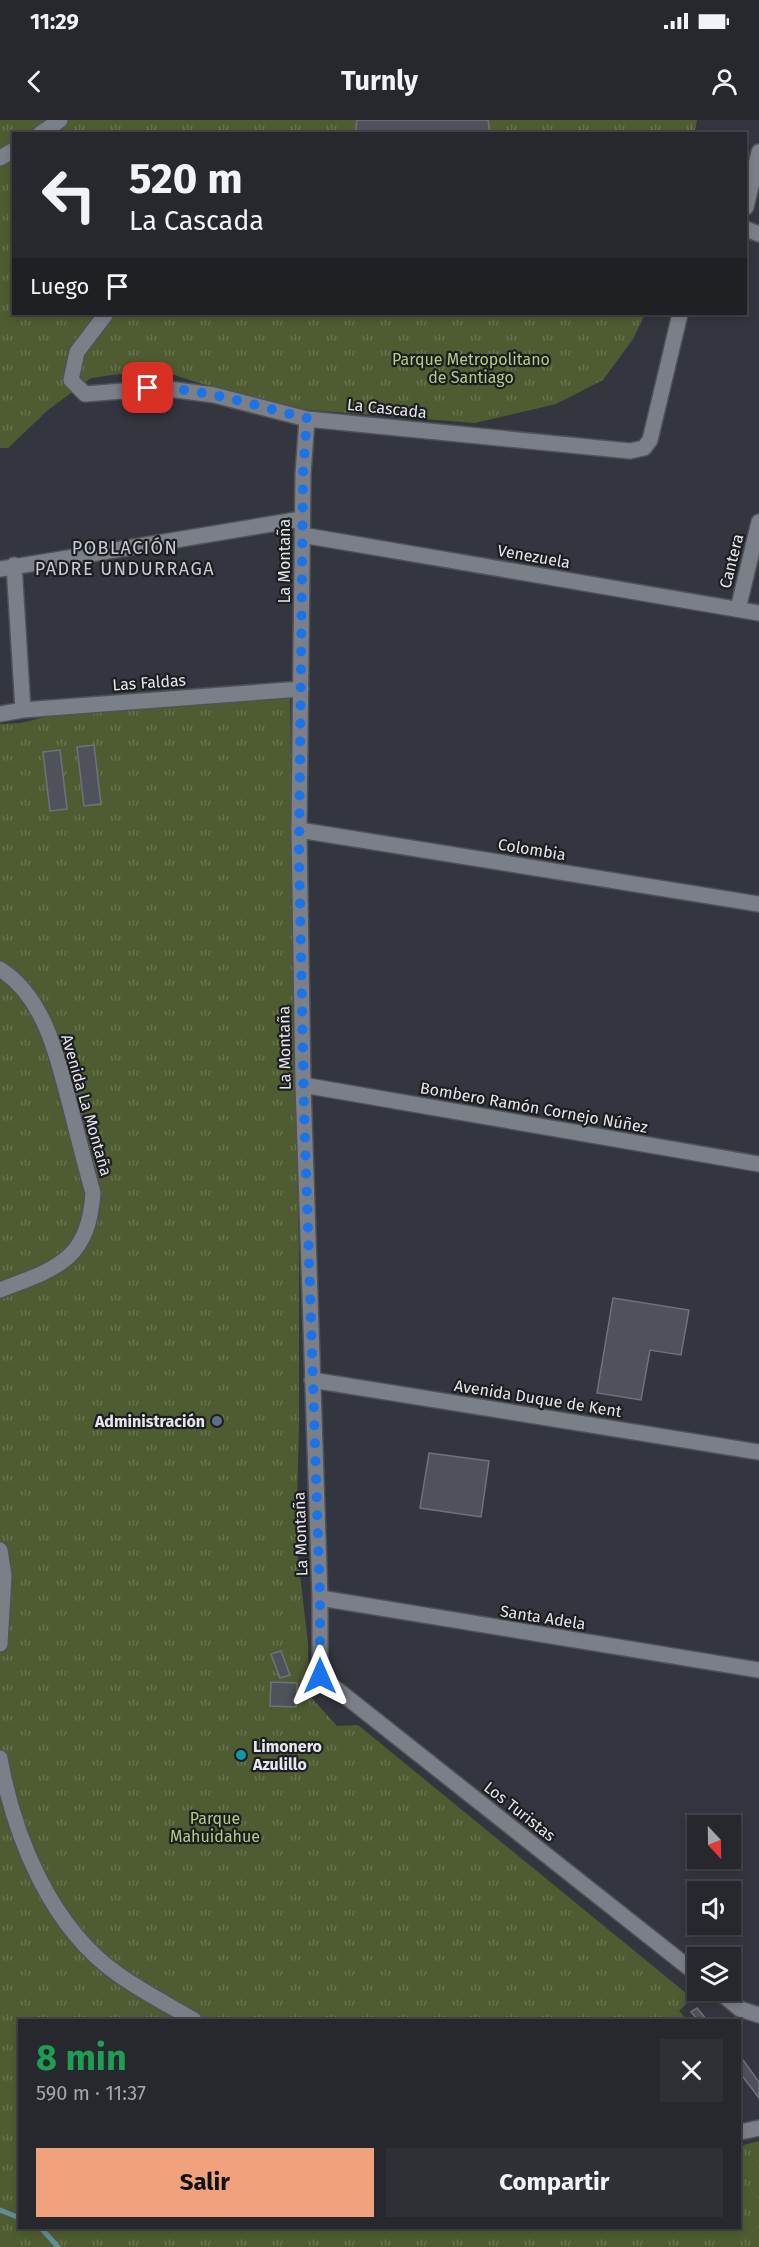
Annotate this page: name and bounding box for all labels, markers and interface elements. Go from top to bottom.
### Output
text: 11:29 [30,8,79,35]
icon: back [18,65,51,98]
text: Turnly [341,65,418,97]
icon: person [708,65,741,98]
text: 520 m [129,154,243,204]
icon: left [30,156,108,234]
text: La Cascada [129,205,264,237]
icon: arrive [101,270,134,303]
text: Luego [30,273,89,300]
park label: Parque Metropolitano de Santiago [392,350,550,387]
pin [122,362,173,413]
icon: arrive [131,371,164,404]
street label: La Cascada [346,395,428,422]
street label: La Montaña [275,519,294,603]
street label: Cantera [716,532,747,590]
district label: POBLACIÓN PADRE UNDURRAGA [35,537,215,580]
street label: Venezuela [496,541,572,572]
street label: Las Faldas [112,670,186,695]
street label: Colombia [497,835,567,864]
street label: La Montaña [274,1006,295,1090]
street label: Avenida La Montaña [57,1032,116,1178]
street label: Bombero Ramón Cornejo Núñez [419,1078,649,1137]
street label: Avenida Duque de Kent [453,1376,623,1421]
place label: Administración [94,1412,205,1431]
marker: Administración [210,1414,224,1428]
street label: La Montaña [290,1491,311,1576]
street label: Santa Adela [499,1601,587,1634]
position arrow [288,1644,352,1708]
place label: Limonero Azulillo [252,1737,322,1774]
marker: Limonero Azulillo [234,1748,248,1762]
street label: Los Turistas [480,1778,559,1845]
park label: Parque Mahuidahue [170,1809,260,1846]
north arrow [687,1815,741,1869]
map controls [687,1815,741,2001]
button: sound [687,1881,741,1935]
button: layers [687,1947,741,2001]
text: 8 min [36,2036,127,2080]
button: close [660,2039,723,2102]
text: 590 m · 11:37 [36,2081,146,2105]
button: Salir [36,2148,374,2217]
button: Compartir [386,2148,723,2217]

